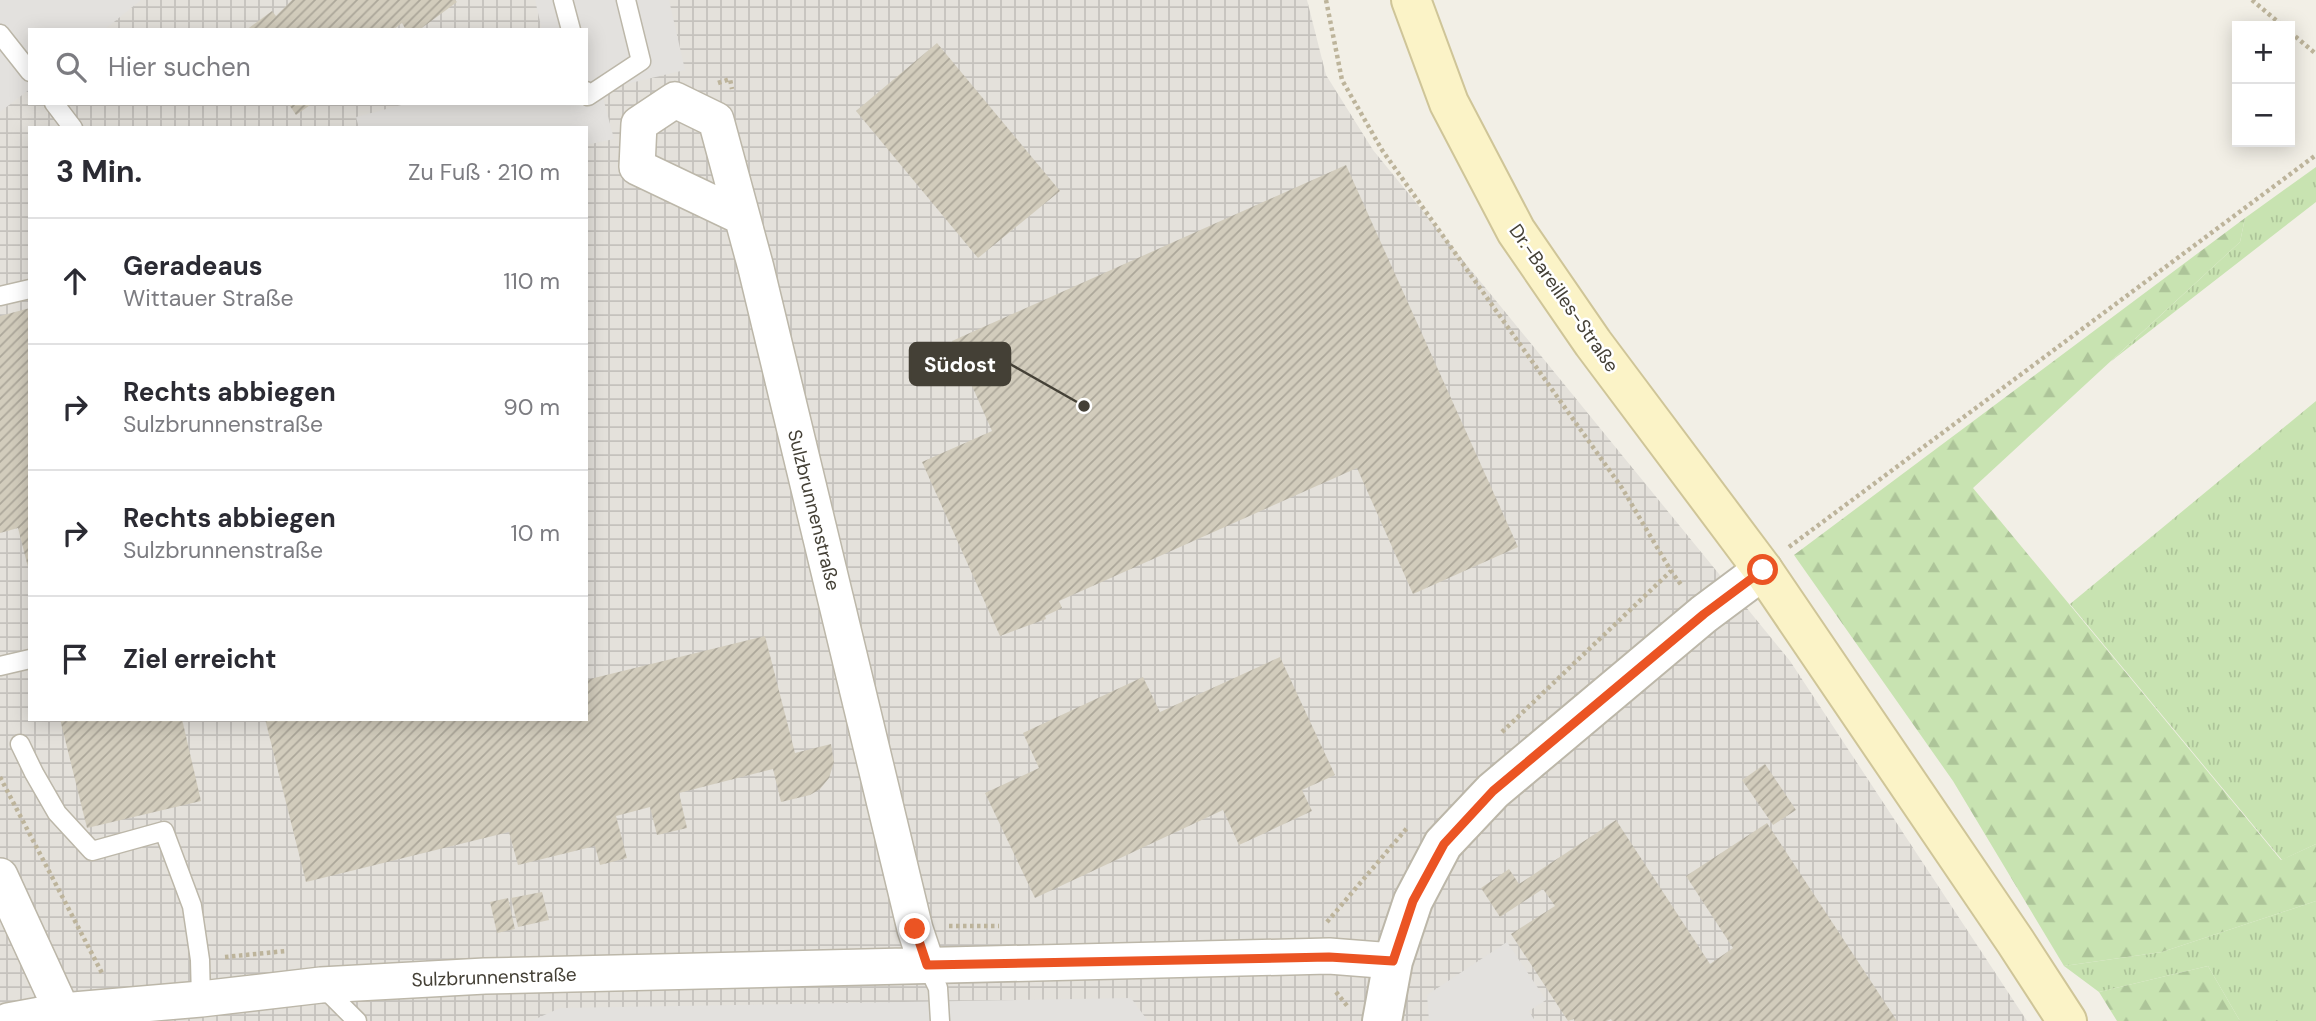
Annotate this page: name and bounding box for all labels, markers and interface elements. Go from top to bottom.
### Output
map controls [2232,21,2295,147]
button: + [2232,21,2295,84]
search box [28,28,588,105]
icon: search [52,48,90,86]
text: Hier suchen [108,50,251,84]
button: − [2232,84,2295,147]
text: 3 Min. [56,152,142,191]
text: Zu Fuß · 210 m [408,157,560,187]
street label: Dr.-Bareilles-Straße [1504,219,1624,377]
text: Geradeaus [123,249,263,283]
icon: ahead [56,262,94,300]
text: 110 m [503,266,560,296]
text: Wittauer Straße [123,283,294,313]
callout: Südost [910,343,1010,385]
text: Südost [924,351,996,379]
text: Rechts abbiegen [123,375,336,409]
icon: right [56,388,94,426]
text: 90 m [503,392,560,422]
text: Sulzbrunnenstraße [123,409,323,439]
street label: Sulzbrunnenstraße [782,427,846,593]
text: Rechts abbiegen [123,501,336,535]
icon: right [56,514,94,552]
text: 10 m [510,518,560,548]
text: Sulzbrunnenstraße [123,535,323,565]
route start [1747,554,1778,585]
icon: arrive [56,640,94,678]
text: Ziel erreicht [123,642,276,676]
route end [899,913,930,944]
street label: Sulzbrunnenstraße [411,962,577,992]

